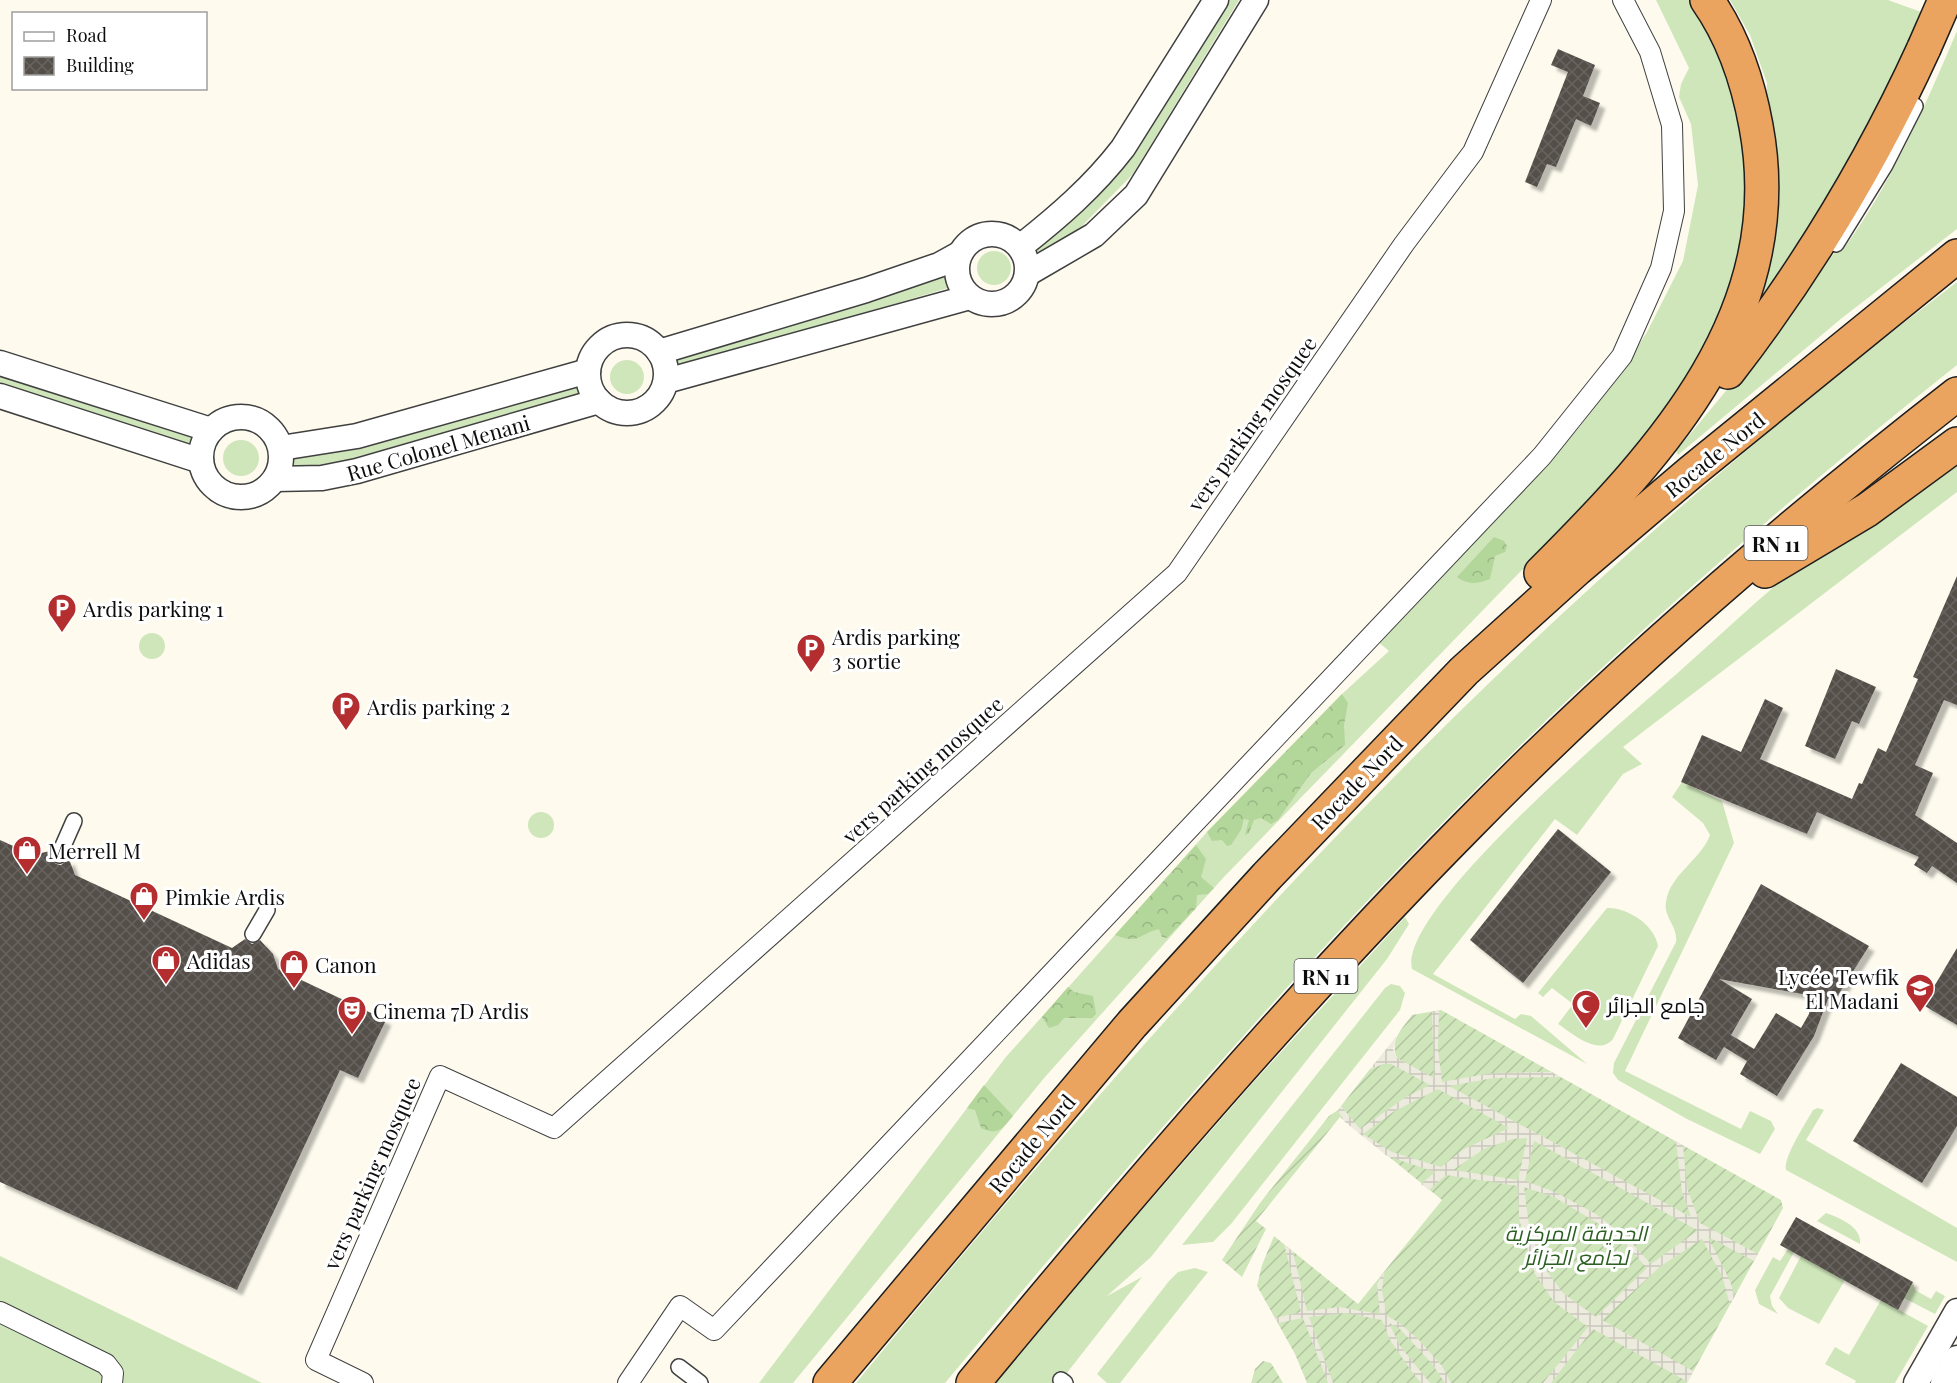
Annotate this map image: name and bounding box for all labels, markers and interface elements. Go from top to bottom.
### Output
legend [12,12,207,90]
text: Road [66,23,107,47]
text: Building [66,53,134,77]
street label: vers parking mosquee [1179,330,1322,517]
street label: Rocade Nord [1658,405,1770,503]
street label: Rue Colonel Menani [343,407,533,487]
road number: RN 11 [1744,526,1808,560]
parking icon: Ardis parking 1 [46,592,78,634]
place label: Ardis parking 1 [82,594,224,622]
place label: Ardis parking 3 sortie [831,622,960,674]
parking icon: Ardis parking 3 sortie [795,632,827,674]
street label: vers parking mosquee [835,689,1008,849]
parking icon: Ardis parking 2 [330,690,362,732]
place label: Ardis parking 2 [366,692,510,720]
street label: Rocade Nord [1304,729,1408,835]
shop icon: Merrell M [11,834,43,876]
place label: Merrell M [48,836,141,864]
shop icon: Pimkie Ardis [128,880,160,922]
place label: Pimkie Ardis [165,882,285,910]
shop icon: Adidas [150,944,182,986]
place label: Adidas [186,946,251,974]
shop icon: Canon [278,948,310,990]
place label: Canon [315,950,377,978]
road number: RN 11 [1294,959,1358,993]
place label: Lycée Tewfik El Madani [1778,962,1899,1014]
school or university icon: Lycée Tewfik El Madani [1904,972,1936,1014]
mosque icon: جامع الجزائر [1570,988,1602,1030]
place label: جامع الجزائر [1606,990,1705,1020]
theatre icon: Cinema 7D Ardis [336,994,368,1036]
place label: Cinema 7D Ardis [373,996,529,1024]
street label: vers parking mosquee [316,1073,426,1274]
street label: Rocade Nord [981,1088,1081,1198]
park label: الحديقة المركزية لجامع الجزائر [1505,1218,1650,1272]

